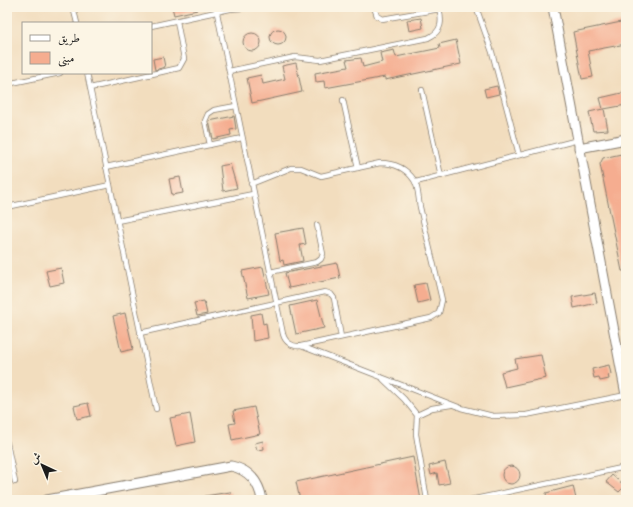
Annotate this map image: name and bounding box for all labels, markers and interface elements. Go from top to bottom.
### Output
legend [22,22,152,74]
text: طريق [58,31,80,46]
text: مبنى [58,51,74,67]
north arrow [22,445,62,485]
text: ش [27,450,45,467]

